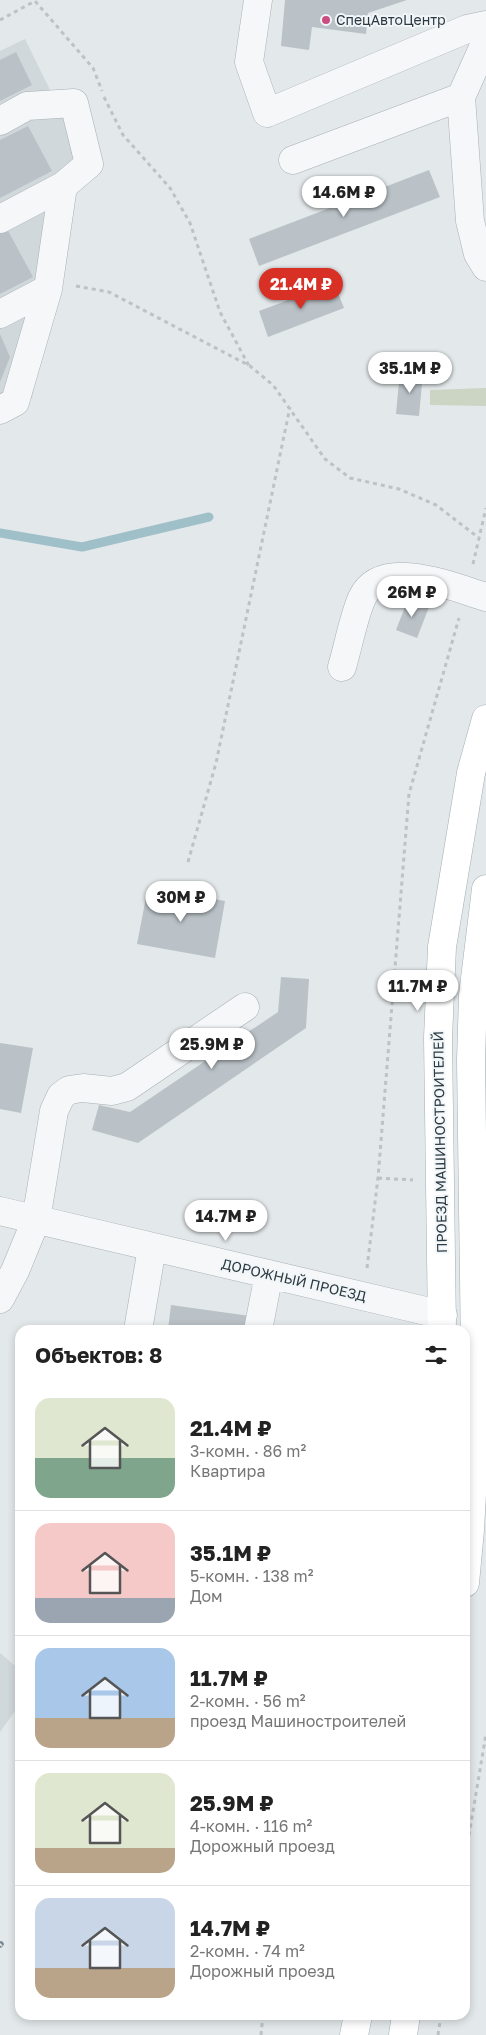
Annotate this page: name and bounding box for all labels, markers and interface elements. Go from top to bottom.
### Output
place label: СпецАвтоЦентр [336,11,446,28]
marker: СпецАвтоЦентр [320,14,332,26]
pin: 14.6M ₽ [298,176,390,218]
text: 14.6M ₽ [313,182,375,202]
pin: 21.4M ₽ [255,268,347,310]
text: 21.4M ₽ [270,274,332,294]
pin: 35.1M ₽ [364,352,456,394]
text: 35.1M ₽ [379,358,441,378]
pin: 26M ₽ [377,576,447,618]
text: 26M ₽ [388,582,436,602]
pin: 30M ₽ [146,880,216,923]
text: 30M ₽ [156,887,206,907]
pin: 11.7M ₽ [372,970,464,1012]
text: 11.7M ₽ [388,976,448,996]
pin: 25.9M ₽ [166,1028,258,1070]
street label: ПРОЕЗД МАШИНОСТРОИТЕЛЕЙ [429,1031,450,1253]
text: 25.9M ₽ [180,1034,244,1054]
pin: 14.7M ₽ [180,1200,272,1242]
text: 14.7M ₽ [195,1206,257,1226]
street label: ДОРОЖНЫЙ ПРОЕЗД [220,1255,368,1304]
icon: filters [422,1341,450,1369]
text: Объектов: 8 [35,1342,162,1368]
text: 21.4M ₽ [190,1415,272,1441]
icon: home [75,1418,135,1478]
text: 3-комн. · 86 m² [190,1441,306,1461]
text: Квартира [190,1461,265,1481]
text: 35.1M ₽ [190,1540,271,1566]
icon: home [75,1543,135,1603]
text: 5-комн. · 138 m² [190,1566,314,1586]
text: Дом [190,1586,223,1606]
text: 11.7M ₽ [190,1665,268,1691]
icon: home [75,1668,135,1728]
text: 2-комн. · 56 m² [190,1691,306,1711]
text: проезд Машиностроителей [190,1711,406,1731]
text: 25.9M ₽ [190,1790,274,1816]
icon: home [75,1793,135,1853]
text: 4-комн. · 116 m² [190,1816,312,1836]
text: Дорожный проезд [190,1836,335,1856]
text: 14.7M ₽ [190,1915,270,1941]
icon: home [75,1918,135,1978]
text: 2-комн. · 74 m² [190,1941,305,1961]
text: Дорожный проезд [190,1961,335,1981]

